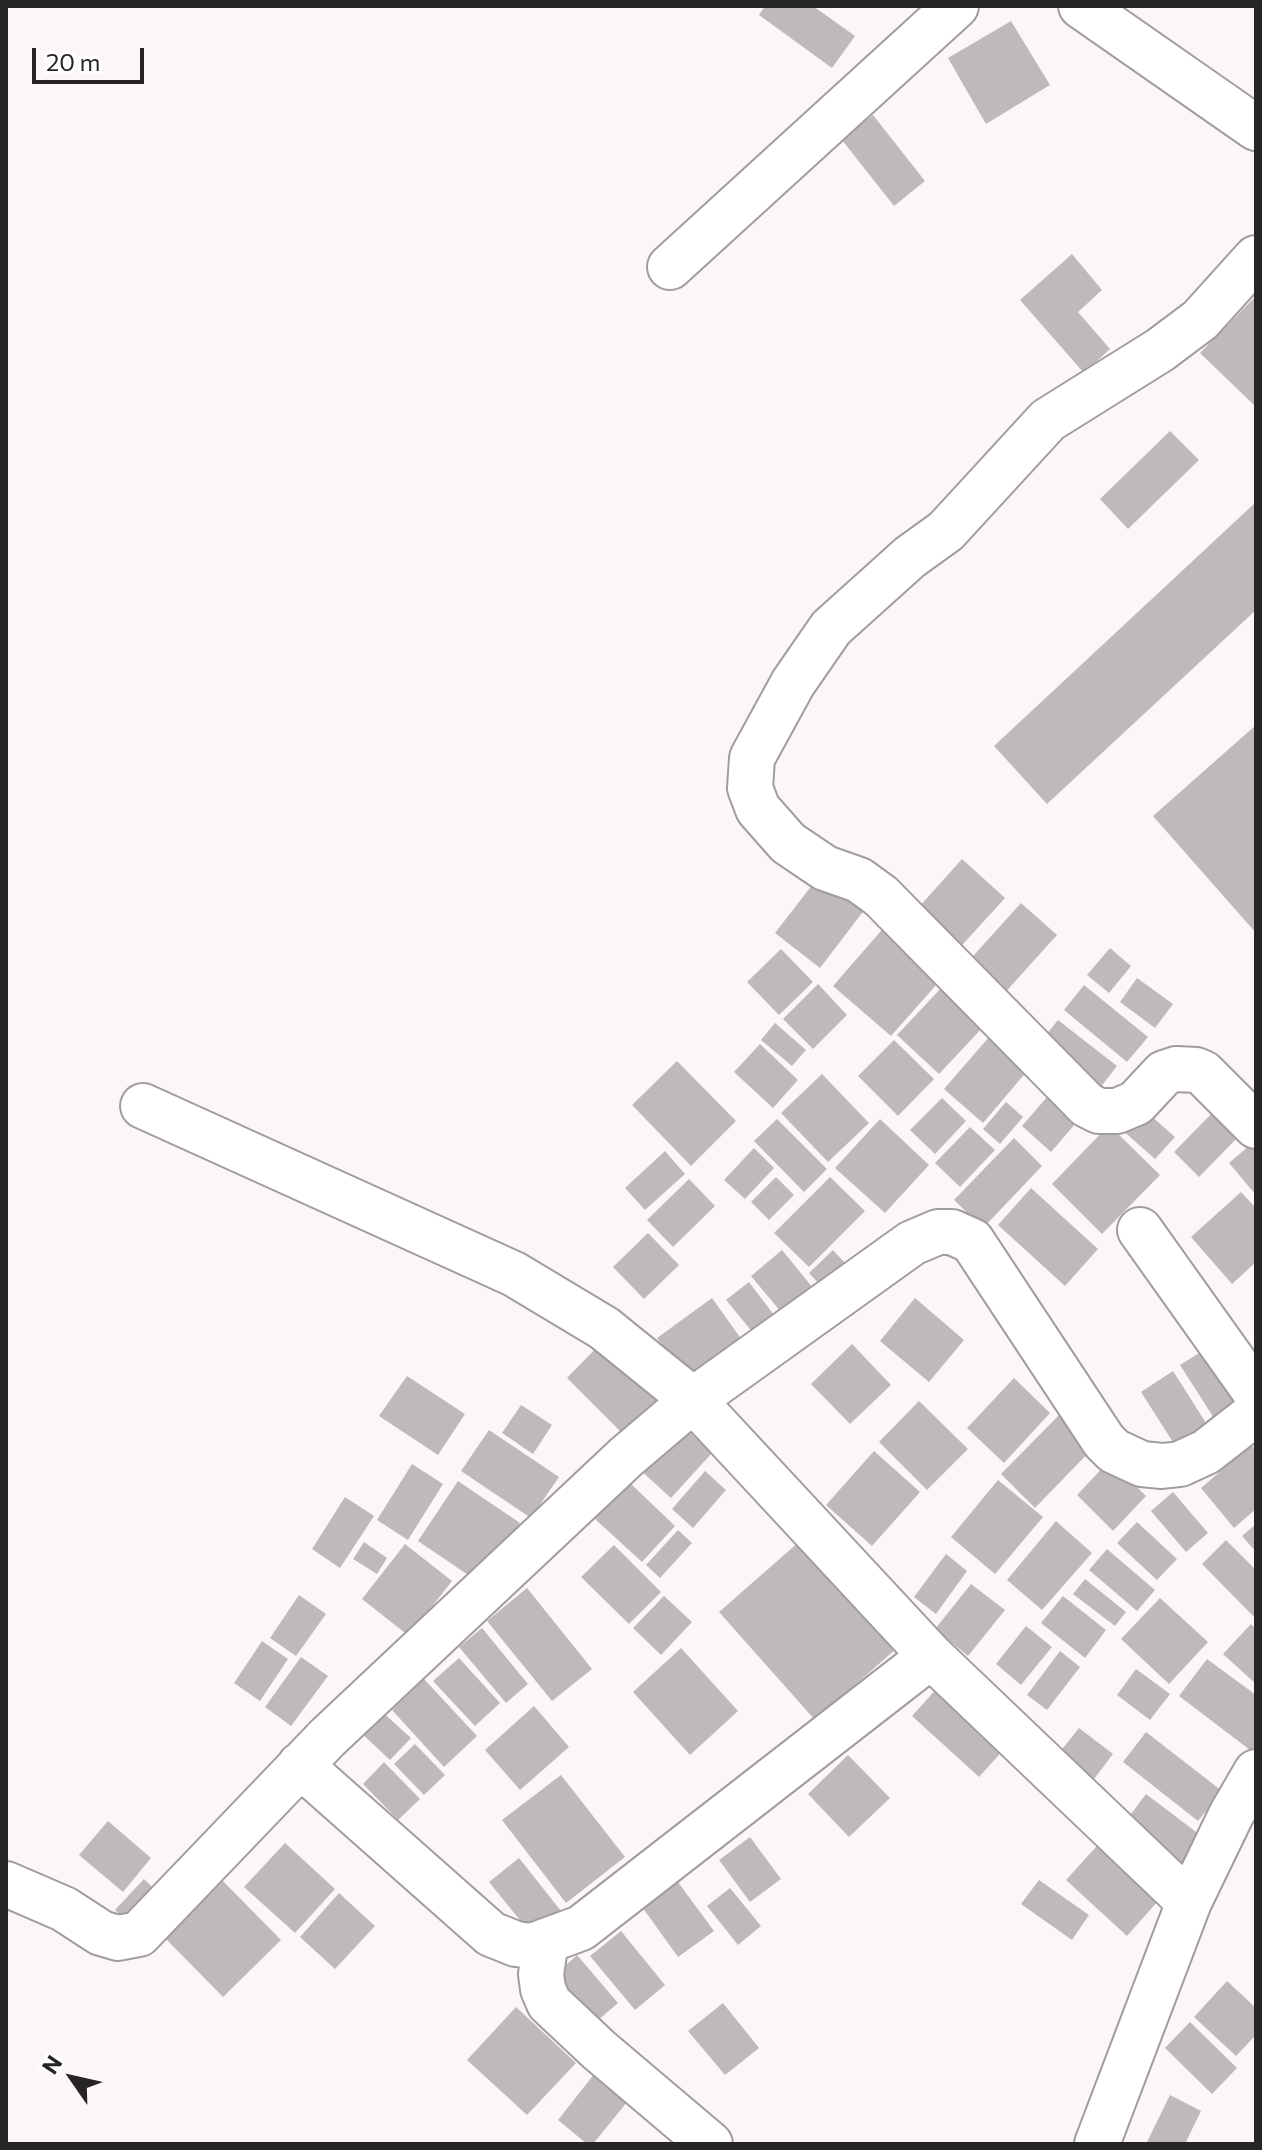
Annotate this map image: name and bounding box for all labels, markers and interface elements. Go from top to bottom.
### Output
scale bar [36,32,148,82]
text: 20 m [46,47,100,76]
north arrow [32,2038,112,2118]
text: N [36,2050,67,2079]

